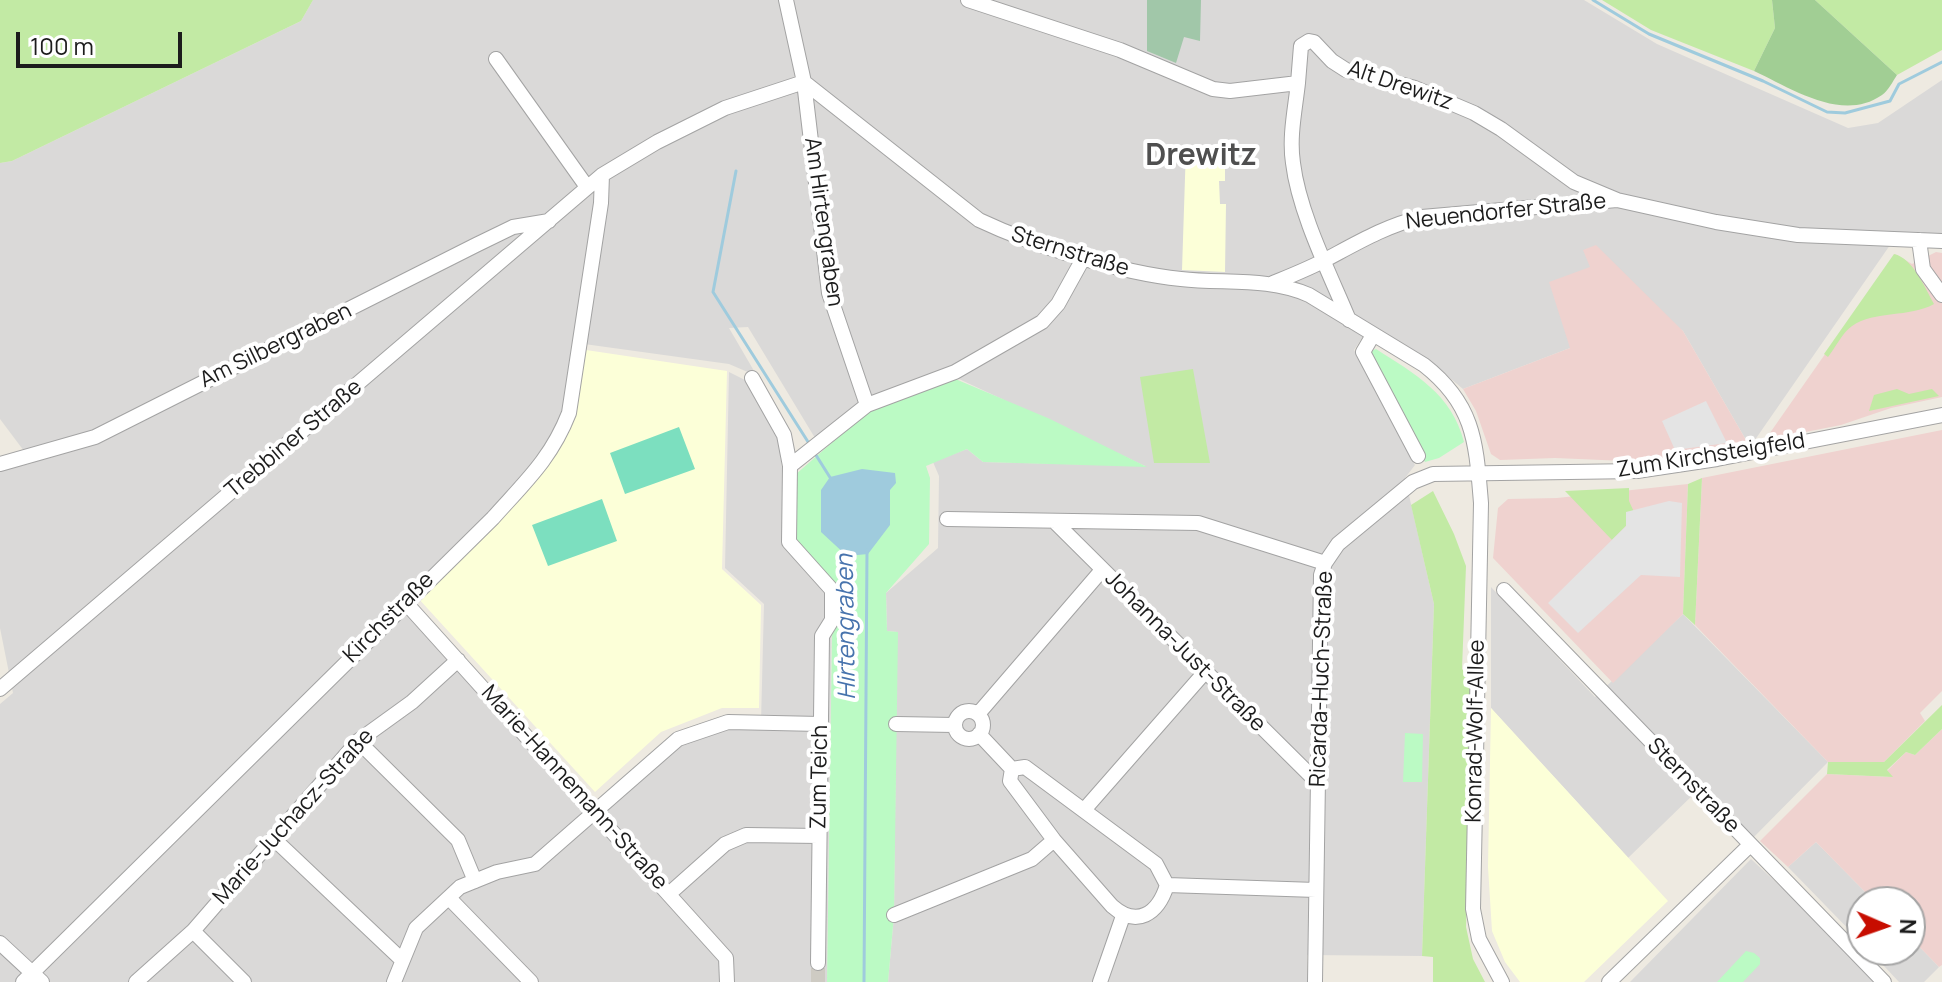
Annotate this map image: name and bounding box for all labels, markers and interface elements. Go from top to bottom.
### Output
scale bar [20,16,186,66]
text: 100 m [30,29,94,62]
street label: Alt Drewitz [1344,56,1456,116]
street label: Am Hirtengraben [798,136,848,308]
district label: Drewitz [1145,139,1257,175]
street label: Neuendorfer Straße [1405,188,1607,236]
street label: Sternstraße [1008,222,1132,282]
street label: Am Silbergraben [196,298,356,394]
street label: Trebbiner Straße [220,374,368,504]
street label: Zum Kirchsteigfeld [1615,428,1807,484]
water label: Hirtengraben [831,554,863,700]
street label: Johanna-Just-Straße [1099,566,1271,738]
street label: Kirchstraße [338,567,440,669]
street label: Ricarda-Huch-Straße [1305,570,1339,788]
street label: Konrad-Wolf-Allee [1461,639,1491,823]
street label: Marie-Hannemann-Straße [475,680,673,896]
street label: Marie-Juchacz-Straße [208,724,380,910]
street label: Zum Teich [806,725,834,829]
street label: Sternstraße [1641,733,1745,839]
north arrow [1846,886,1926,966]
text: N [1893,918,1923,935]

